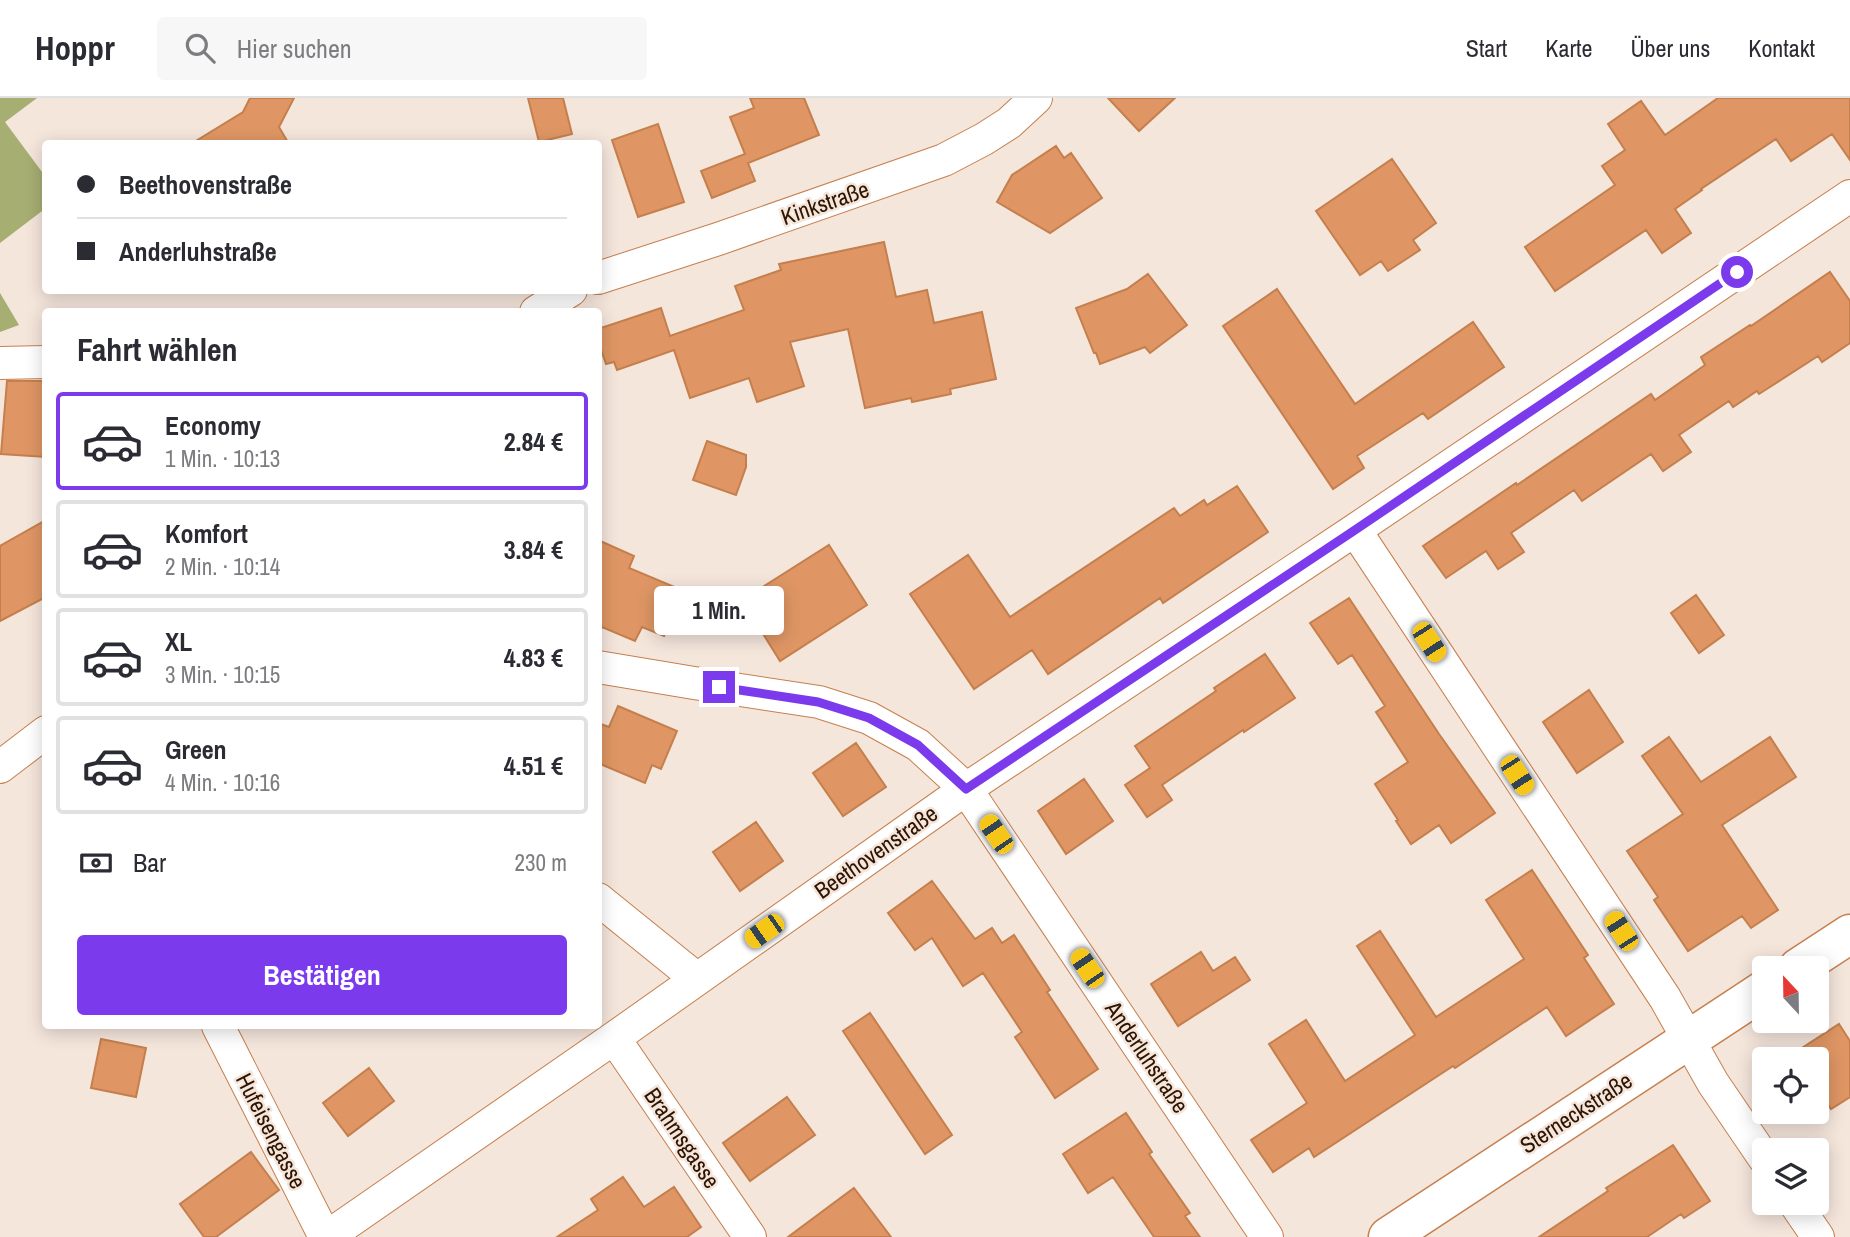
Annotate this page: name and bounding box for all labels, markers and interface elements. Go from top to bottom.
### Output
search box [157,17,647,80]
text: Hoppr [35,26,115,70]
icon: search [181,29,219,67]
text: Hier suchen [237,31,352,66]
text: Start [1466,32,1507,64]
text: Karte [1545,32,1592,64]
text: Über uns [1630,32,1710,64]
text: Kontakt [1748,32,1815,64]
text: Beethovenstraße [119,167,292,202]
street label: Kinkstraße [777,173,873,232]
text: Anderluhstraße [119,234,277,269]
route start [1721,256,1753,288]
text: Fahrt wählen [77,328,238,371]
text: Economy [165,408,261,443]
icon: car [81,410,144,473]
text: 2.84 € [504,424,563,459]
text: 1 Min. · 10:13 [165,443,280,474]
text: Komfort [165,516,248,551]
icon: car [81,518,144,581]
text: 3.84 € [504,532,563,567]
text: 2 Min. · 10:14 [165,551,280,582]
callout: 1 Min. [654,586,784,634]
text: 1 Min. [692,595,746,626]
car [1409,619,1450,665]
text: XL [165,624,192,659]
icon: car [81,626,144,689]
text: 4.83 € [504,640,563,675]
text: 3 Min. · 10:15 [165,659,280,690]
route end [703,671,735,703]
text: Green [165,732,227,767]
icon: car [81,734,144,797]
text: 4.51 € [504,748,563,783]
car [1497,752,1538,798]
text: 4 Min. · 10:16 [165,767,280,798]
street label: Beethovenstraße [808,798,943,905]
car [976,811,1017,857]
icon: cash [77,844,115,882]
text: Bar [133,845,166,880]
text: 230 m [515,847,567,878]
car [1601,908,1642,954]
car [741,910,788,952]
button: Bestätigen [77,935,567,1015]
car [1067,945,1108,991]
north arrow [1752,956,1829,1032]
map controls [1752,956,1829,1215]
street label: Anderluhstraße [1098,994,1196,1119]
button: locate [1752,1047,1829,1124]
street label: Sterneckstraße [1514,1065,1638,1160]
street label: Hufeisengasse [229,1068,314,1194]
street label: Brahmsgasse [637,1081,728,1194]
button: layers [1752,1138,1829,1215]

